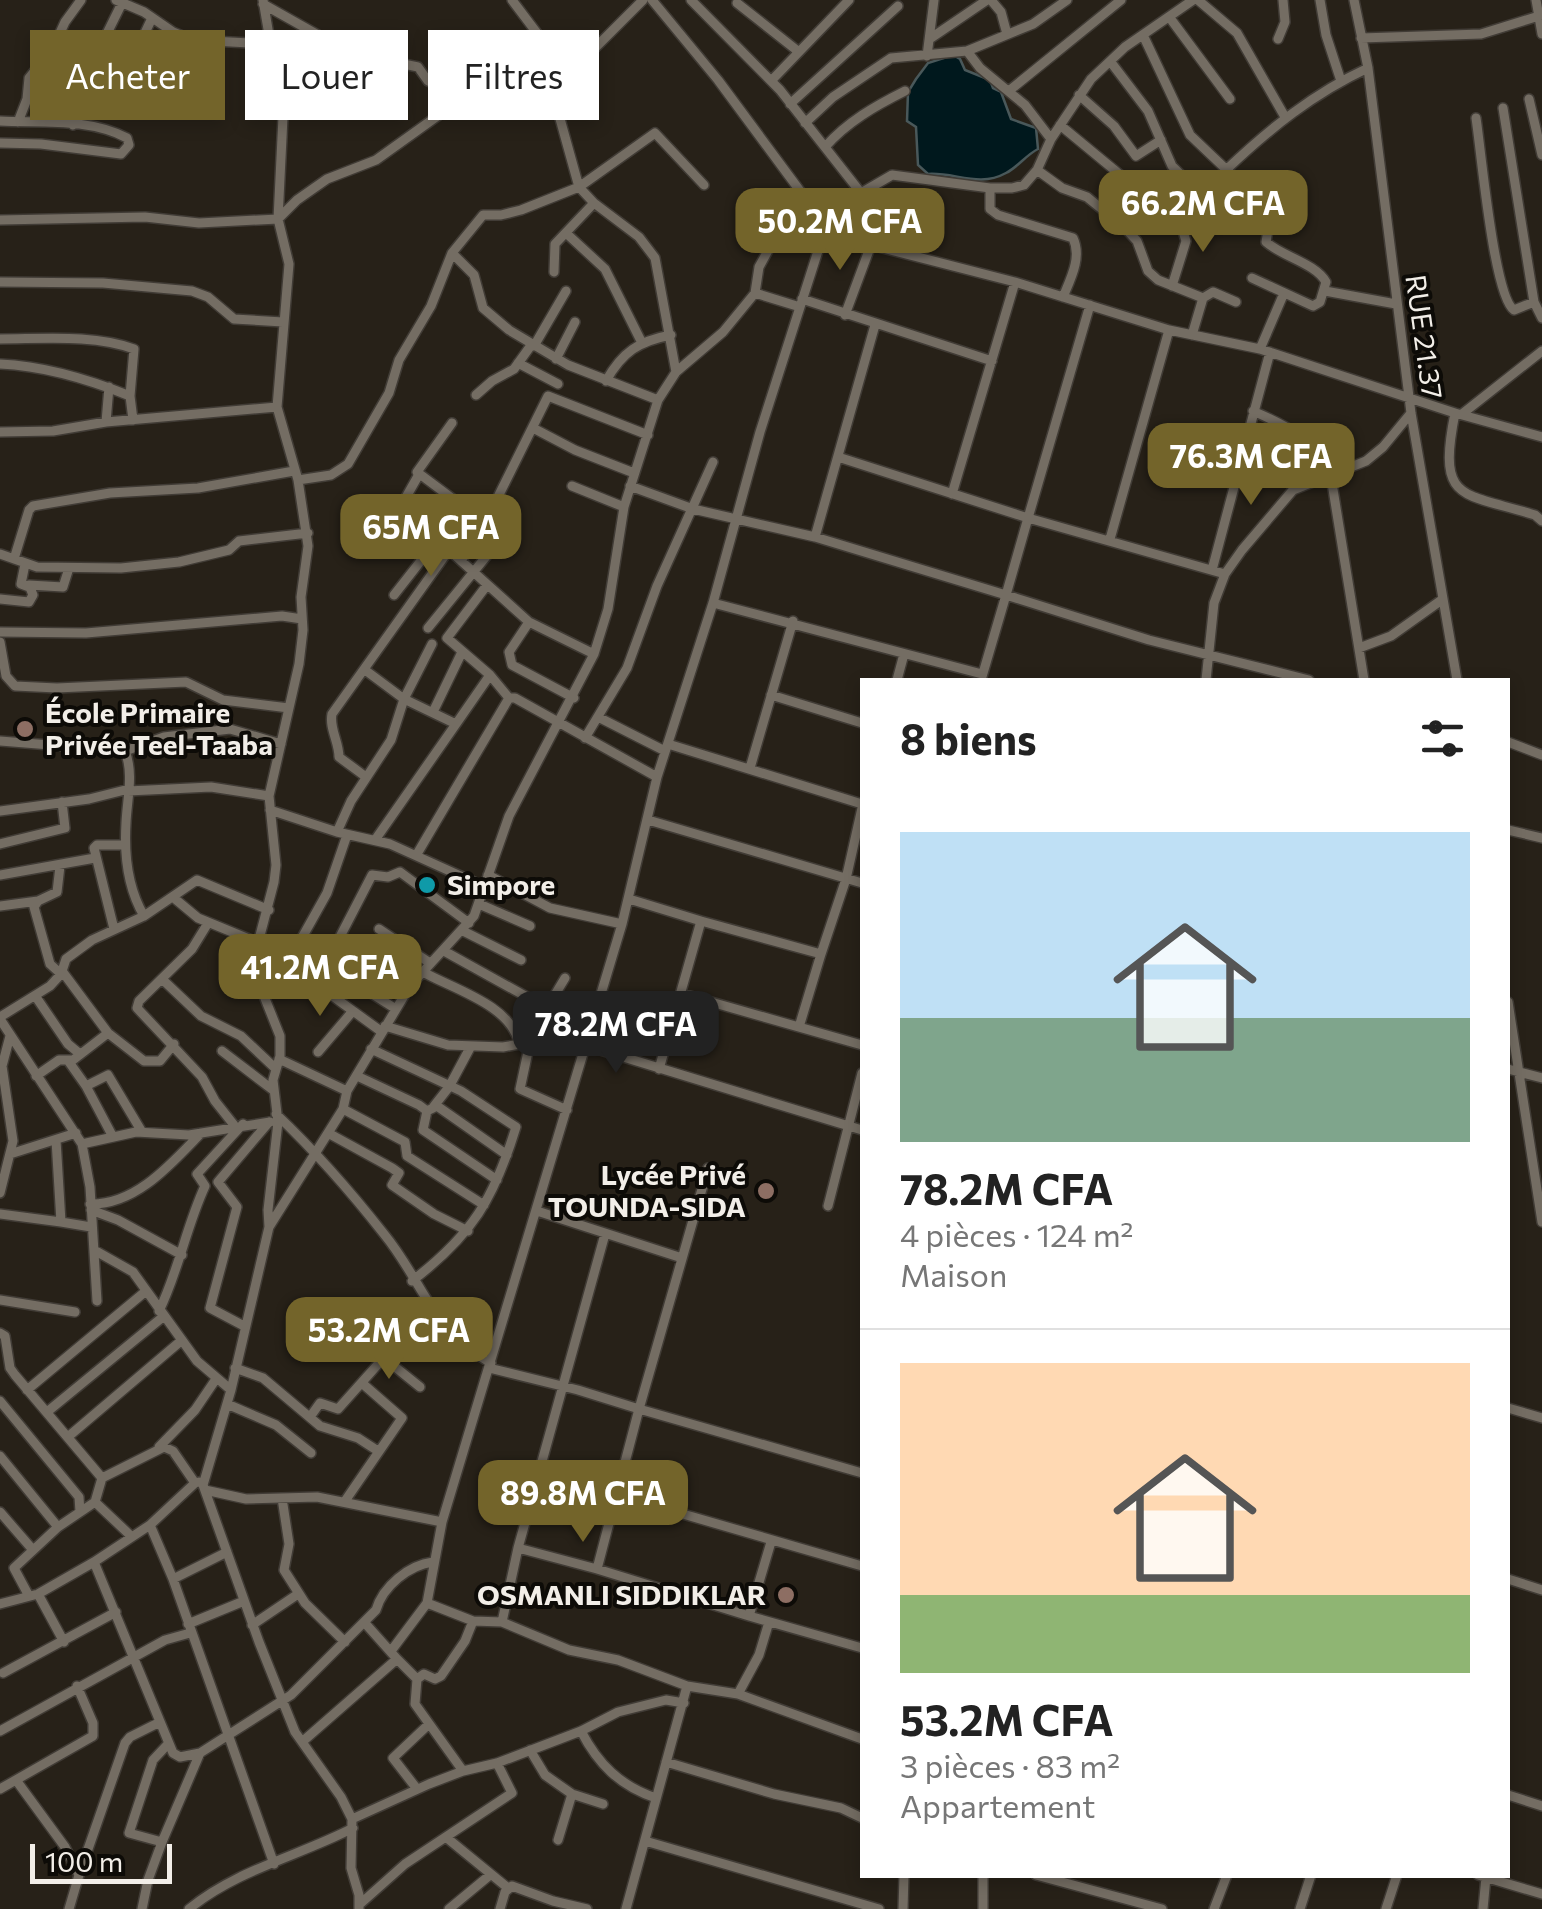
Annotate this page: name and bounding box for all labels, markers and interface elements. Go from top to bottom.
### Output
chip: Acheter [30,30,225,120]
chip: Louer [245,30,408,120]
chip: Filtres [428,30,599,120]
pin: 66.2M CFA [1089,170,1317,255]
text: 66.2M CFA [1121,182,1285,222]
pin: 50.2M CFA [726,188,954,273]
text: 50.2M CFA [757,200,923,240]
street label: RUE 21.37 [1399,272,1451,401]
pin: 76.3M CFA [1137,423,1365,508]
text: 76.3M CFA [1170,435,1332,475]
pin: 65M CFA [339,494,523,579]
text: 65M CFA [362,506,500,546]
place label: École Primaire Privée Teel-Taaba [45,695,273,761]
icon: filters [1415,711,1470,766]
text: 8 biens [900,712,1037,764]
marker: École Primaire Privée Teel-Taaba [14,718,36,740]
place label: Simpore [447,867,555,901]
marker: Simpore [416,874,438,896]
icon: home [1095,897,1275,1077]
pin: 41.2M CFA [206,934,434,1019]
text: 41.2M CFA [241,946,399,986]
pin: 78.2M CFA [502,991,730,1076]
text: 78.2M CFA [535,1003,697,1043]
place label: Lycée Privé TOUNDA-SIDA [548,1157,746,1223]
text: 78.2M CFA [900,1162,1113,1214]
marker: Lycée Privé TOUNDA-SIDA [755,1180,777,1202]
text: 4 pièces · 124 m² [900,1214,1133,1254]
text: Maison [900,1254,1007,1294]
pin: 53.2M CFA [275,1297,503,1382]
text: 53.2M CFA [308,1309,470,1349]
icon: home [1095,1428,1275,1608]
pin: 89.8M CFA [469,1460,697,1545]
text: 89.8M CFA [500,1472,666,1512]
place label: OSMANLI SIDDIKLAR [477,1577,766,1611]
marker: OSMANLI SIDDIKLAR [775,1584,797,1606]
text: 53.2M CFA [900,1693,1113,1745]
text: 3 pièces · 83 m² [900,1745,1120,1785]
text: Appartement [900,1785,1095,1825]
scale bar [30,1839,172,1884]
text: 100 m [45,1844,123,1878]

